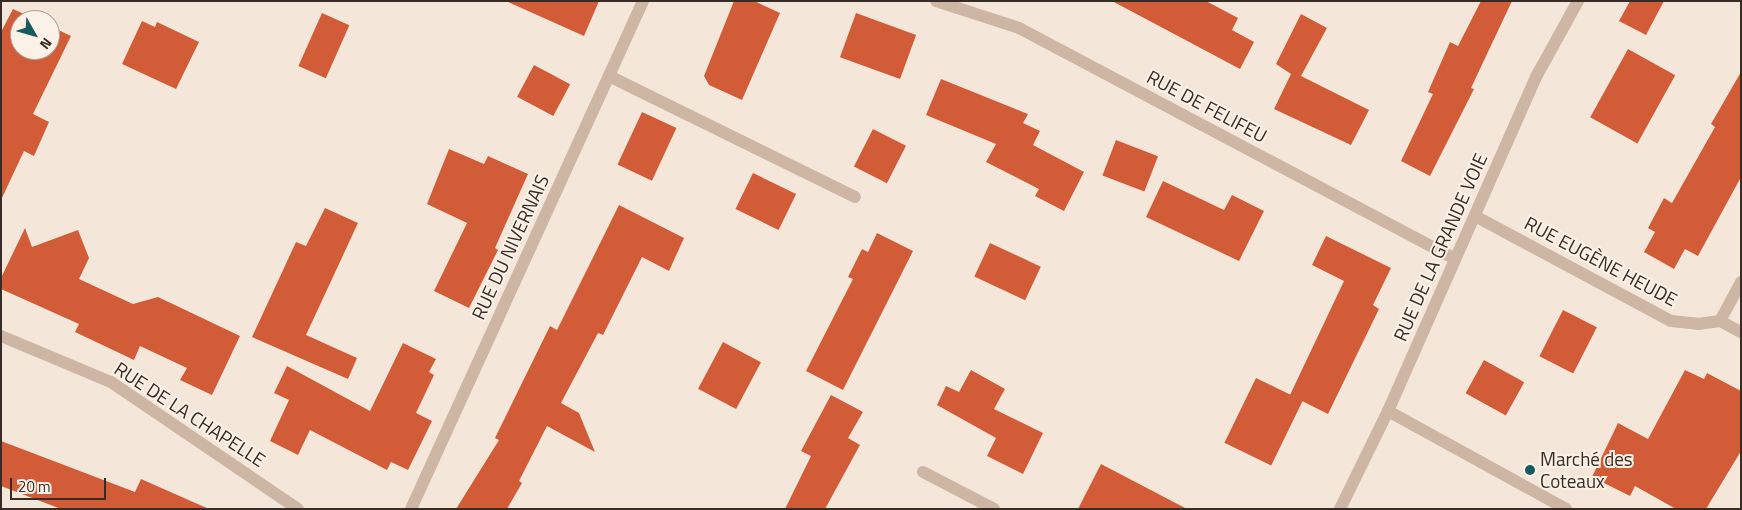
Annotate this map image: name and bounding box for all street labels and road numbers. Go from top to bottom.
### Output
street label: RUE DE FELIFEU [1143,65,1271,147]
street label: RUE DE LA GRANDE VOIE [1388,150,1492,344]
street label: RUE DU NIVERNAIS [466,171,554,323]
street label: RUE EUGÈNE HEUDE [1521,211,1681,311]
street label: RUE DE LA CHAPELLE [110,357,270,471]

